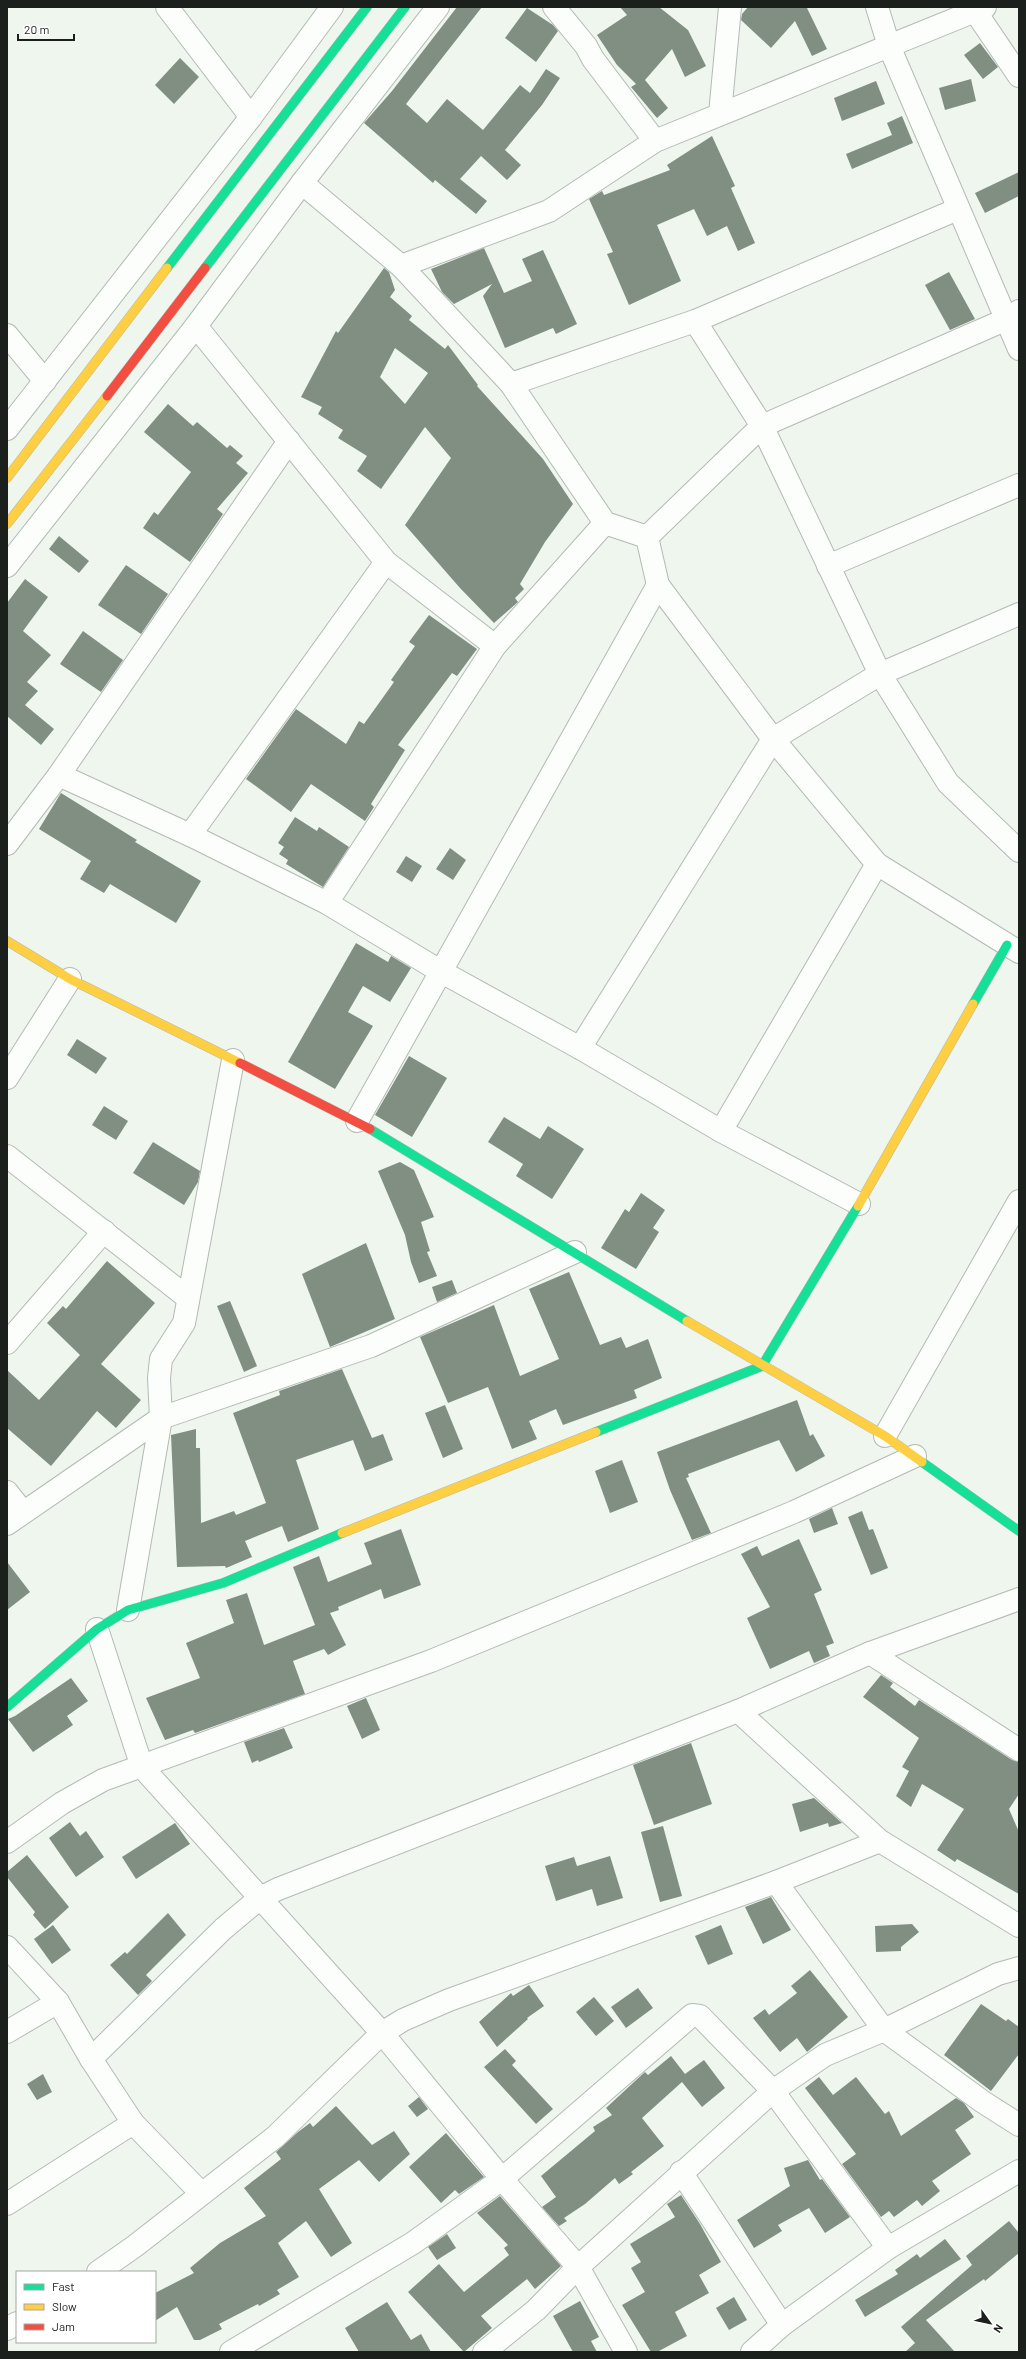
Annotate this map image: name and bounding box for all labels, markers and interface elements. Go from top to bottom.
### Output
scale bar [18,16,74,42]
text: 20 m [24,22,50,36]
legend [16,2271,156,2343]
text: Fast [52,2279,75,2293]
text: Slow [52,2299,77,2313]
north arrow [970,2303,1010,2343]
text: Jam [52,2319,75,2333]
text: N [991,2322,1006,2335]

